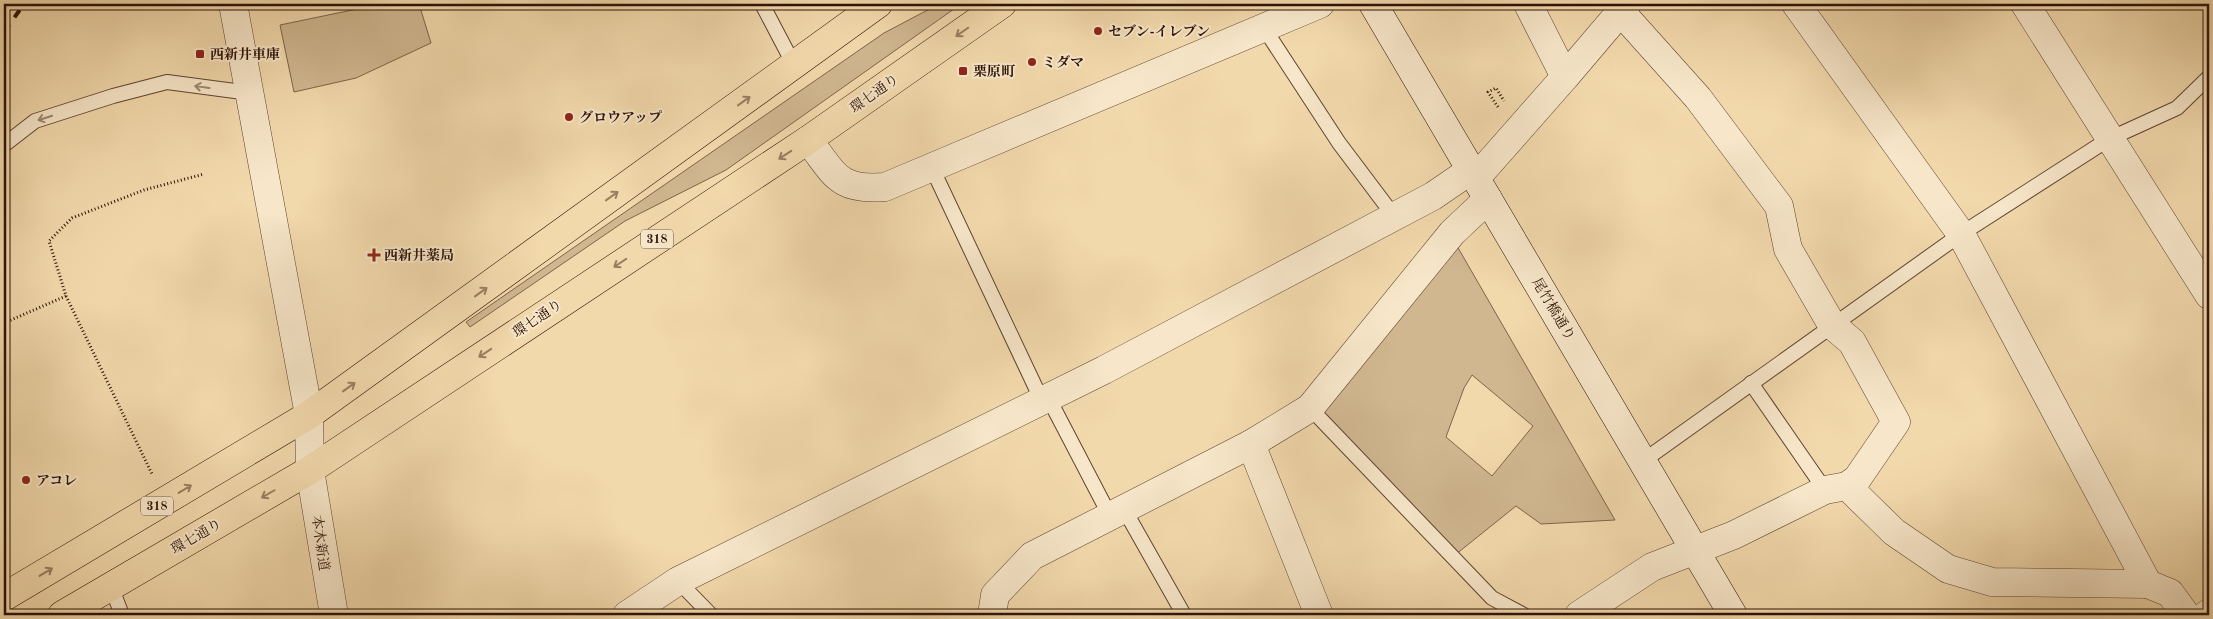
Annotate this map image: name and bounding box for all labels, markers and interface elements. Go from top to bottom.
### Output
place label: セブン-イレブン [1108,24,1210,39]
marker: セブン-イレブン [1092,25,1104,37]
one-way arrow [955,27,969,37]
place label: 西新井車庫 [210,47,280,62]
marker: 西新井車庫 [194,48,206,60]
place label: ミダマ [1042,54,1084,70]
marker: ミダマ [1026,56,1038,68]
place label: 栗原町 [973,63,1016,79]
marker: 栗原町 [957,65,969,77]
street label: 環七通り [847,71,902,116]
one-way arrow [194,82,210,92]
one-way arrow [737,96,751,106]
place label: グロウアップ [579,110,662,125]
marker: グロウアップ [563,111,575,123]
one-way arrow [37,113,53,123]
one-way arrow [779,150,793,160]
one-way arrow [605,191,618,202]
road number: 318 [641,230,673,248]
place label: 西新井薬局 [384,248,454,263]
marker: 西新井薬局 [368,249,380,261]
one-way arrow [614,258,628,268]
street label: 尾竹橋通り [1529,275,1578,343]
one-way arrow [474,287,488,297]
street label: 環七通り [510,297,565,340]
one-way arrow [478,348,492,358]
one-way arrow [342,382,356,392]
marker: アコレ [20,474,32,486]
place label: アコレ [36,474,77,488]
one-way arrow [178,483,192,493]
one-way arrow [262,490,276,500]
road number: 318 [141,496,173,516]
street label: 本木新道 [309,514,332,572]
street label: 環七通り [168,516,224,557]
one-way arrow [38,566,52,576]

